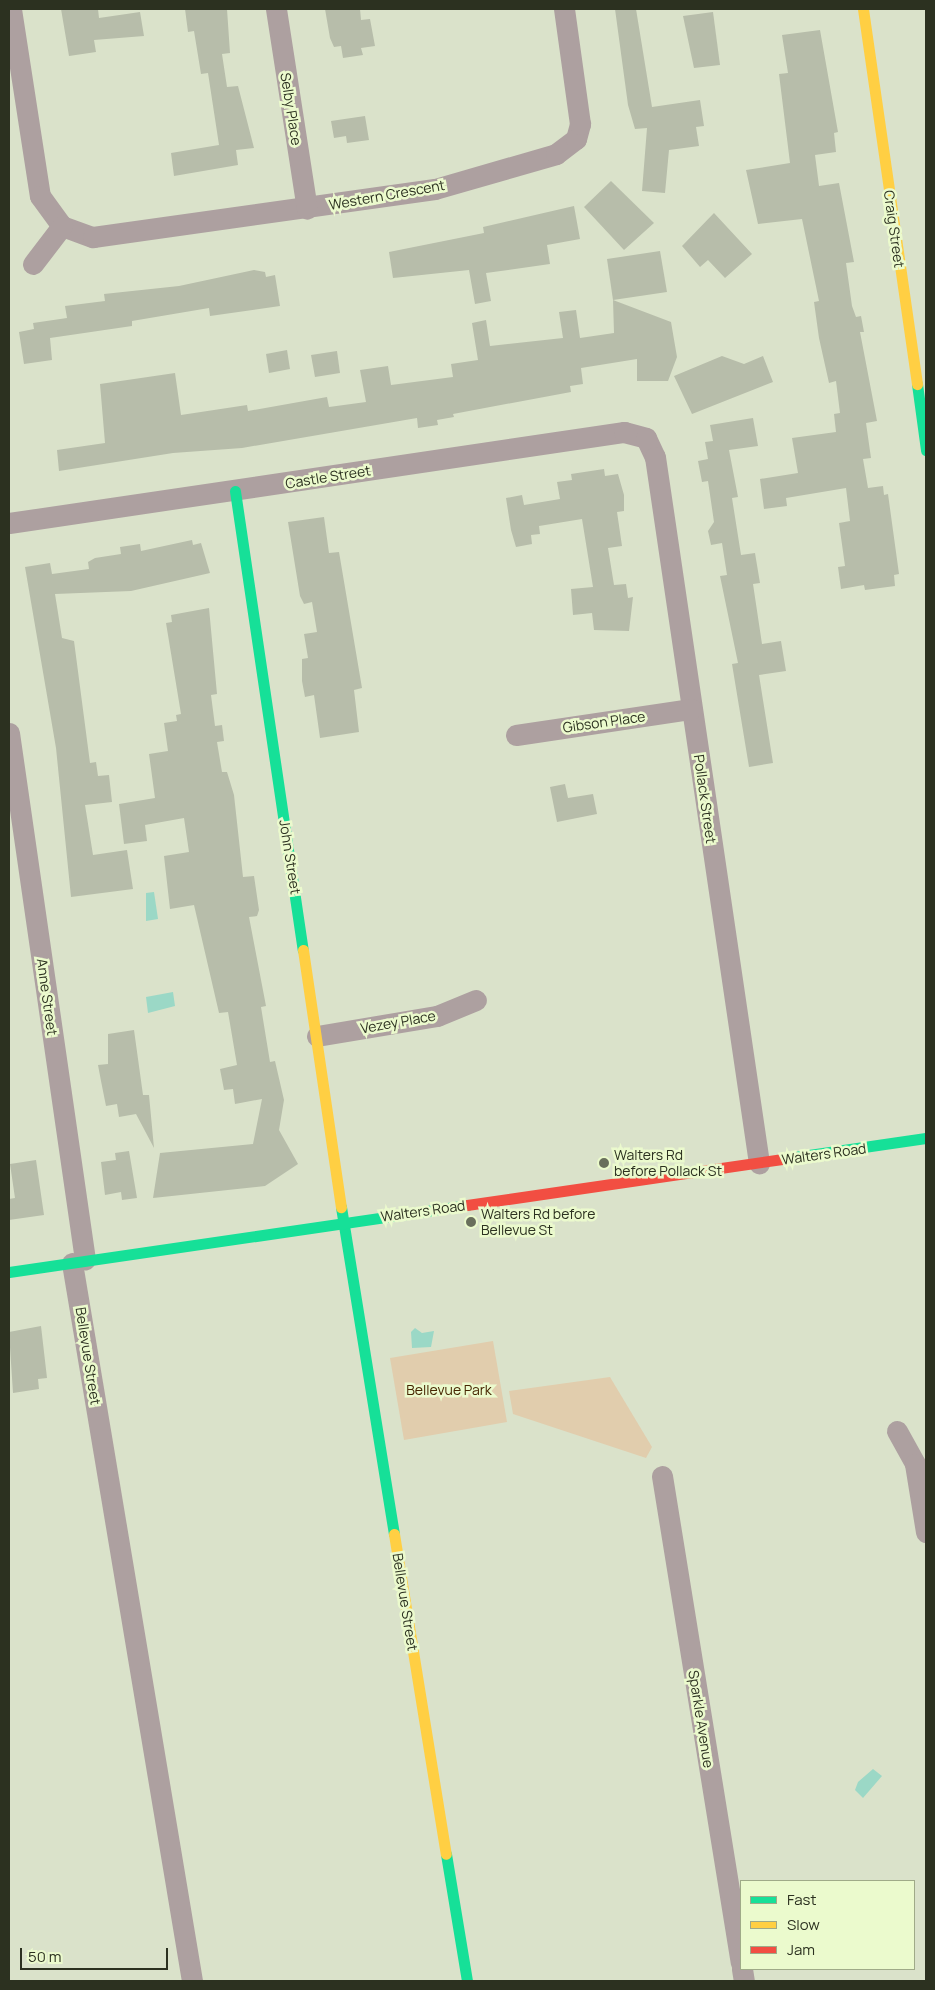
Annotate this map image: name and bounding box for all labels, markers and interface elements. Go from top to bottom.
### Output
street label: Selby Place [277,71,305,147]
street label: Western Crescent [328,177,446,213]
street label: Craig Street [880,189,908,269]
street label: Castle Street [284,462,372,492]
street label: Gibson Place [562,708,646,736]
street label: Pollack Street [690,753,720,845]
street label: John Street [276,818,304,896]
street label: Anne Street [33,957,61,1037]
street label: Vezey Place [359,1007,437,1037]
street label: Walters Road [781,1140,867,1168]
place label: Walters Rd before Pollack St [614,1147,722,1180]
marker: Walters Rd before Pollack St [598,1157,610,1169]
street label: Walters Road [380,1197,466,1225]
place label: Walters Rd before Bellevue St [481,1206,595,1238]
marker: Walters Rd before Bellevue St [465,1216,477,1228]
street label: Bellevue Street [72,1306,104,1406]
park label: Bellevue Park [406,1382,492,1398]
street label: Bellevue Street [389,1552,421,1652]
street label: Sparkle Avenue [685,1669,717,1769]
legend [740,1880,915,1970]
text: Fast [787,1889,816,1910]
text: Slow [787,1914,820,1935]
scale bar [22,1938,170,1970]
text: Jam [787,1939,815,1960]
text: 50 m [28,1946,62,1967]

